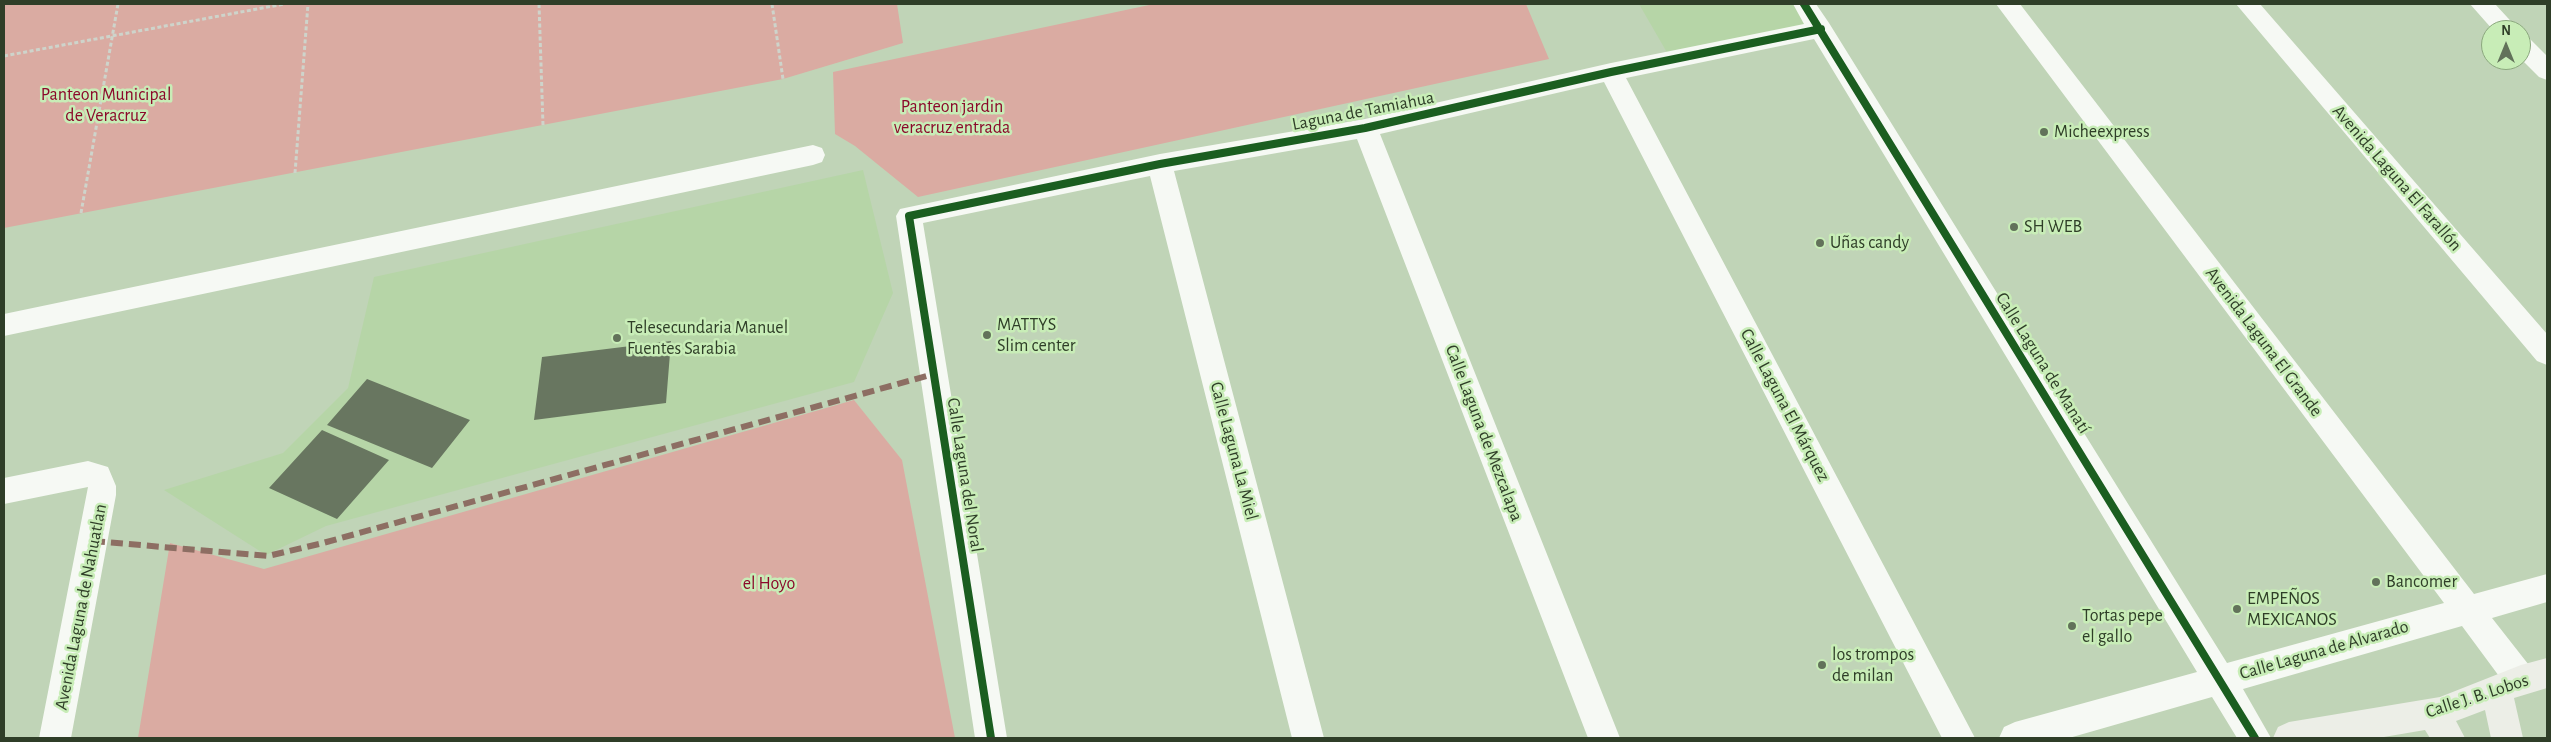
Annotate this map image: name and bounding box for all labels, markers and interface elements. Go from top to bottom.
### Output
north arrow [2481,20,2531,70]
text: N [2501,24,2511,38]
park label: Panteon Municipal de Veracruz [41,84,171,126]
street label: Laguna de Tamiahua [1290,87,1436,135]
park label: Panteon jardin veracruz entrada [894,96,1010,138]
street label: Avenida Laguna El Farallón [2328,101,2466,255]
place label: Micheexpress [2054,121,2150,143]
marker: Micheexpress [2038,126,2050,138]
place label: SH WEB [2024,216,2082,238]
marker: SH WEB [2008,221,2020,233]
place label: Uñas candy [1830,232,1909,254]
marker: Uñas candy [1814,237,1826,249]
street label: Avenida Laguna El Grande [2201,263,2327,421]
street label: Calle Laguna de Manatí [1991,288,2095,438]
place label: MATTYS Slim center [997,314,1076,356]
place label: Telesecundaria Manuel Fuentes Sarabia [627,317,788,359]
street label: Calle Laguna El Márquez [1736,325,1834,485]
marker: MATTYS Slim center [981,329,993,341]
marker: Telesecundaria Manuel Fuentes Sarabia [611,332,623,344]
street label: Calle Laguna de Mezcalapa [1440,342,1528,524]
street label: Calle Laguna La Miel [1205,380,1263,522]
street label: Calle Laguna del Noral [942,396,988,554]
street label: Avenida Laguna de Nahuatlan [50,502,112,712]
place label: Bancomer [2386,571,2457,593]
park label: el Hoyo [743,573,795,595]
marker: Bancomer [2370,576,2382,588]
place label: EMPEÑOS MEXICANOS [2247,588,2337,630]
marker: EMPEÑOS MEXICANOS [2231,603,2243,615]
place label: Tortas pepe el gallo [2082,605,2163,648]
street label: Calle Laguna de Alvarado [2237,616,2411,684]
marker: Tortas pepe el gallo [2066,620,2078,632]
place label: los trompos de milan [1832,644,1914,686]
marker: los trompos de milan [1816,659,1828,671]
street label: Calle J. B. Lobos [2423,669,2531,723]

